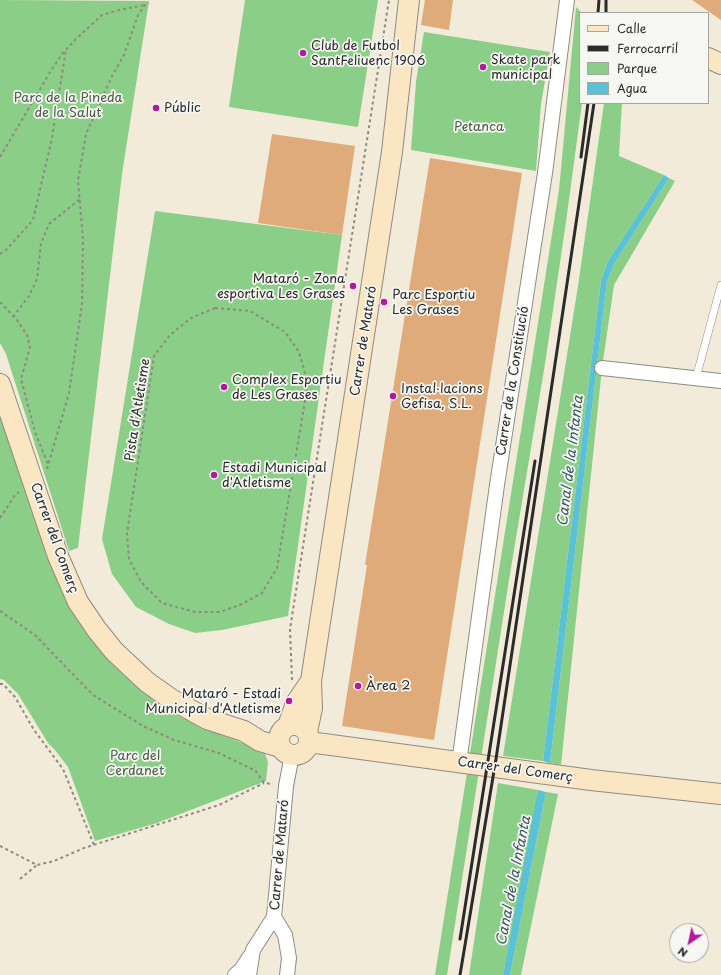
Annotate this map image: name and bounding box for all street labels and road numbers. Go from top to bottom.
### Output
street label: Carrer de Mataró [348,285,380,397]
street label: Carrer de la Constitució [493,305,533,457]
street label: Pista d'Atletisme [122,358,154,462]
street label: Carrer del Comerç [27,481,81,595]
street label: Carrer del Comerç [456,754,574,786]
street label: Carrer de Mataró [267,799,293,911]

